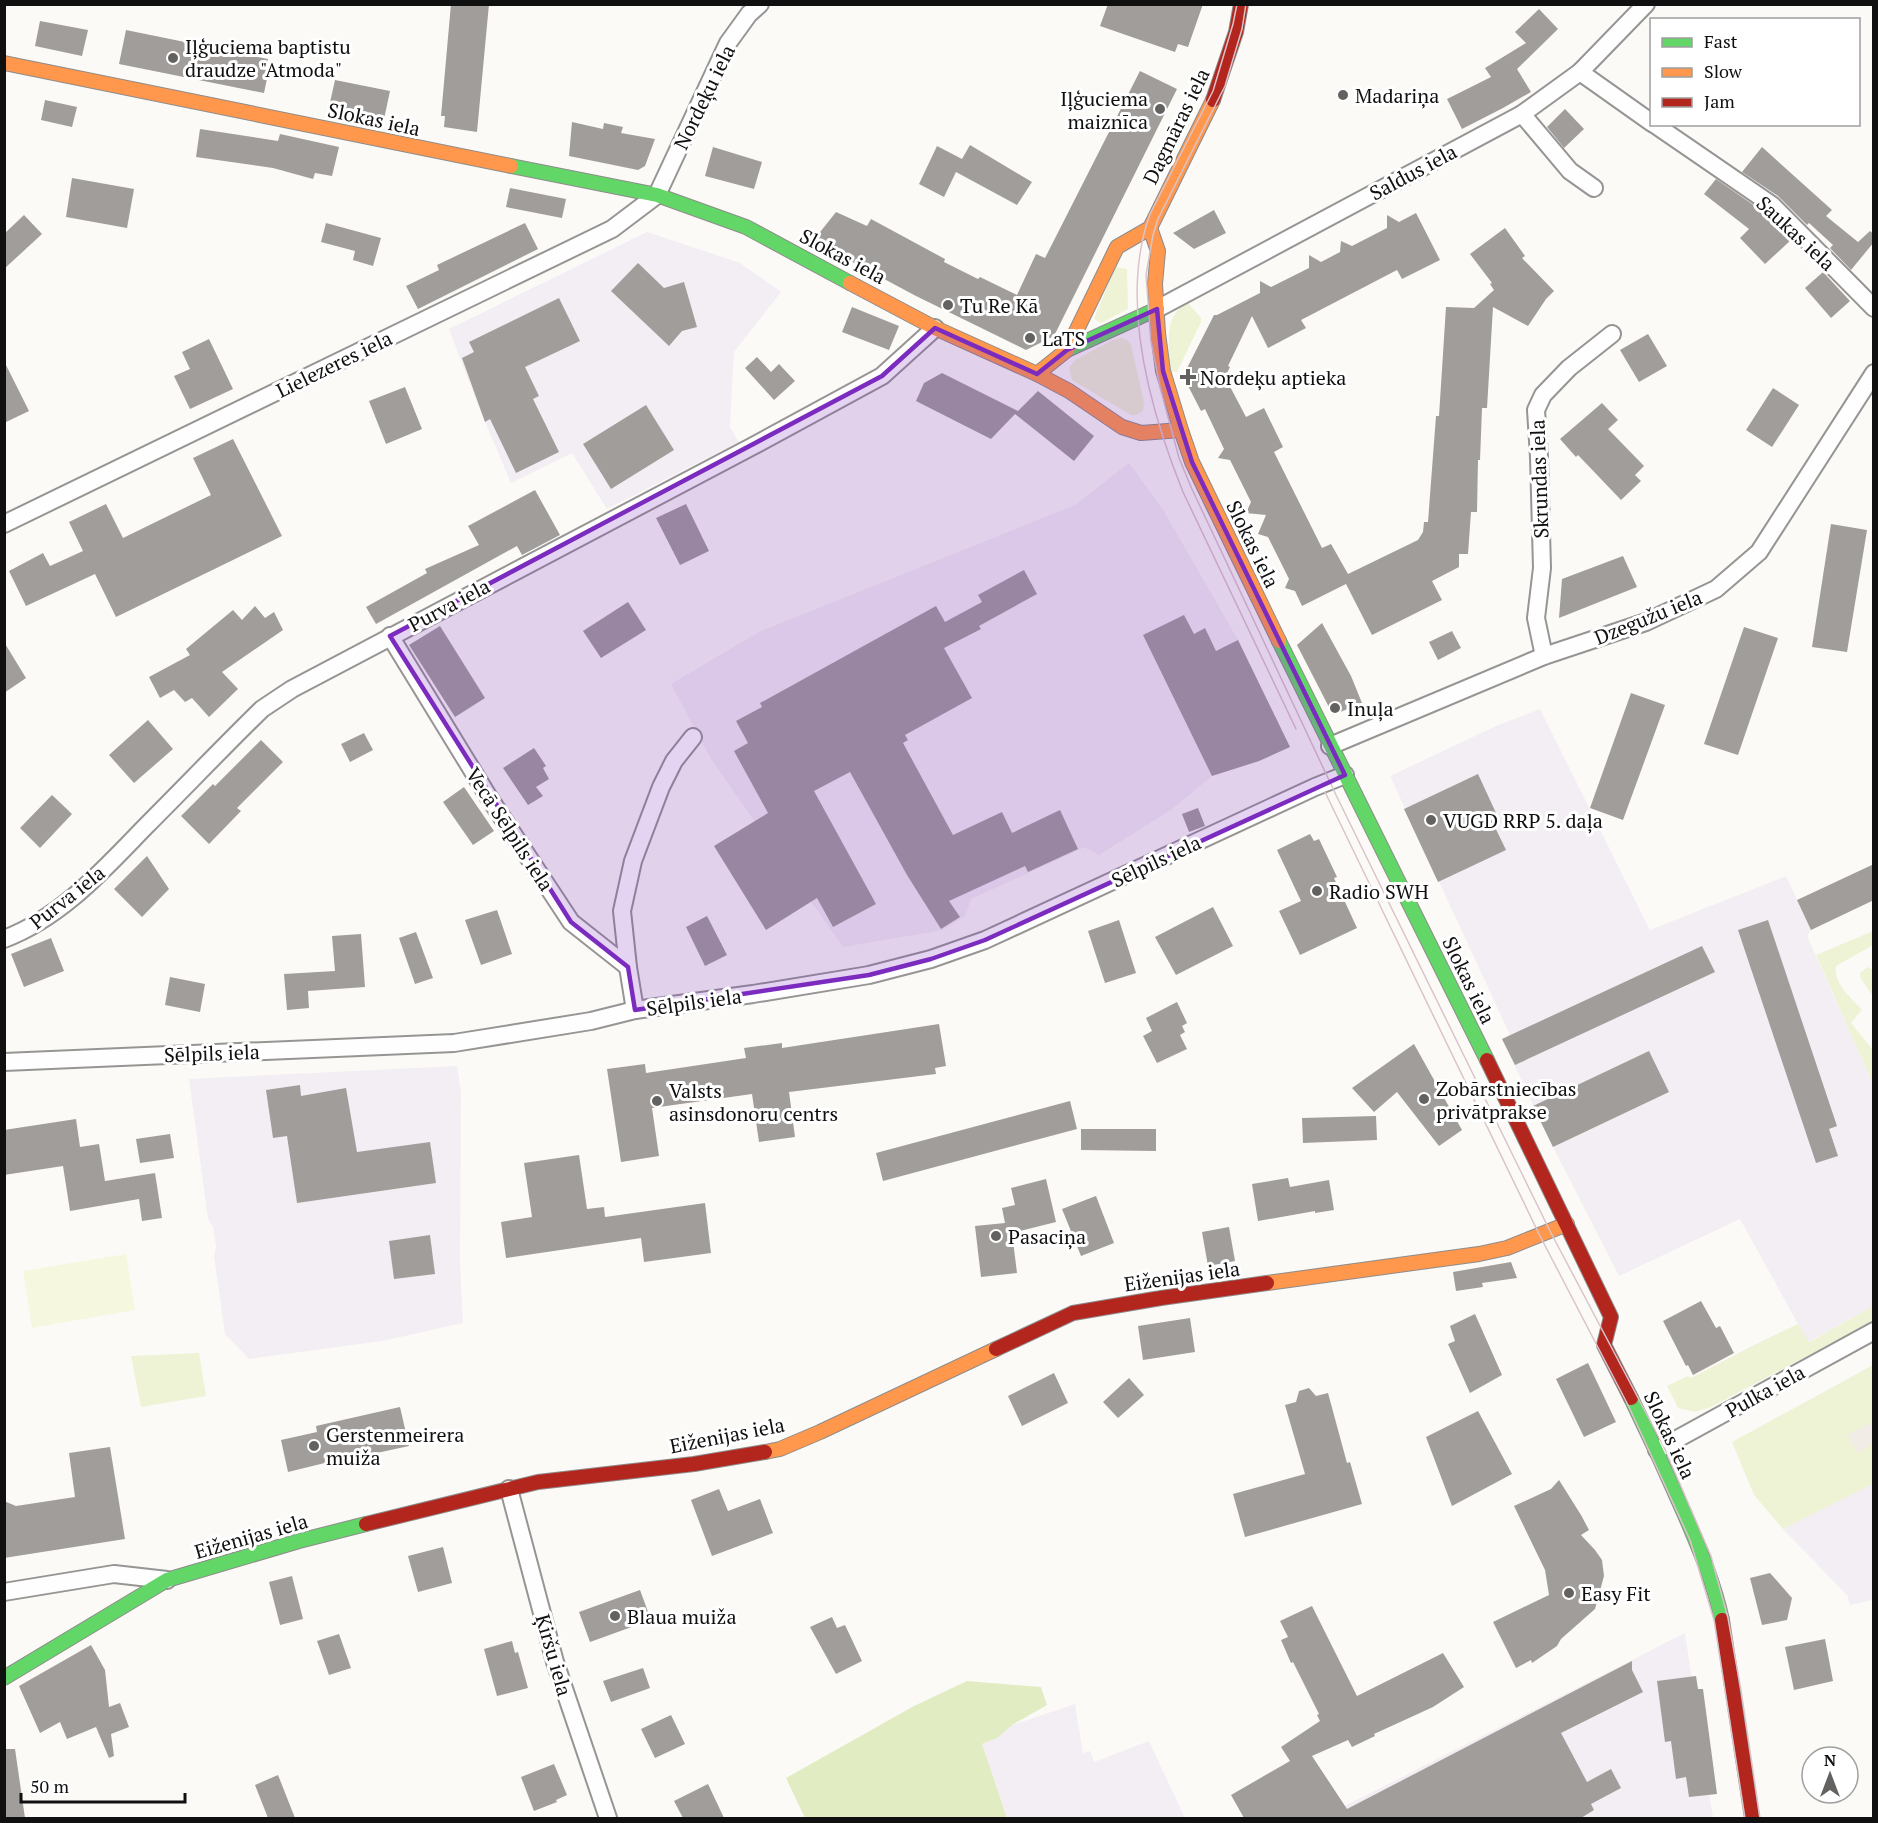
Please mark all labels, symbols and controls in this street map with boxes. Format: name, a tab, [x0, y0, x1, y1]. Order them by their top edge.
legend	[1650, 18, 1860, 126]
text: Fast	[1704, 29, 1738, 53]
place label: Iļģuciema baptistu draudze "Atmoda"	[185, 33, 351, 83]
street label: Nordeķu iela	[667, 40, 741, 154]
marker: Iļģuciema baptistu draudze "Atmoda"	[166, 51, 180, 65]
text: Slow	[1704, 59, 1743, 83]
street label: Dagmāras iela	[1136, 64, 1216, 188]
place label: Madariņa	[1355, 82, 1439, 109]
place label: Iļģuciema maiznīca	[1060, 85, 1148, 135]
marker: Madariņa	[1336, 88, 1350, 102]
text: Jam	[1704, 89, 1735, 113]
street label: Slokas iela	[325, 96, 423, 142]
marker: Iļģuciema maiznīca	[1153, 102, 1167, 116]
street label: Saldus iela	[1365, 138, 1461, 206]
street label: Saukas iela	[1751, 190, 1841, 276]
street label: Slokas iela	[795, 222, 891, 290]
place label: Tu Re Kā	[960, 292, 1038, 319]
marker: Tu Re Kā	[941, 298, 955, 312]
street label: Lielezeres iela	[271, 324, 397, 404]
place label: LaTS	[1042, 325, 1085, 352]
marker: LaTS	[1023, 331, 1037, 345]
place label: Nordeķu aptieka	[1200, 364, 1346, 391]
marker: Nordeķu aptieka	[1181, 370, 1195, 384]
street label: Skrundas iela	[1523, 419, 1555, 539]
street label: Slokas iela	[1220, 496, 1286, 592]
street label: Purva iela	[404, 572, 494, 638]
street label: Dzegužu iela	[1590, 583, 1706, 651]
place label: Inuļa	[1347, 695, 1394, 722]
marker: Inuļa	[1328, 701, 1342, 715]
street label: Vecā Sēlpils iela	[460, 762, 560, 896]
place label: VUGD RRP 5. daļa	[1443, 807, 1603, 834]
marker: VUGD RRP 5. daļa	[1424, 813, 1438, 827]
street label: Sēlpils iela	[1107, 829, 1205, 893]
street label: Purva iela	[24, 859, 110, 935]
place label: Radio SWH	[1329, 878, 1429, 905]
marker: Radio SWH	[1310, 884, 1324, 898]
street label: Slokas iela	[1436, 932, 1502, 1028]
street label: Sēlpils iela	[645, 982, 743, 1022]
street label: Sēlpils iela	[164, 1038, 260, 1068]
place label: Zobārstniecības privātprakse	[1436, 1075, 1577, 1125]
place label: Valsts asinsdonoru centrs	[669, 1077, 838, 1127]
marker: Zobārstniecības privātprakse	[1417, 1092, 1431, 1106]
marker: Valsts asinsdonoru centrs	[650, 1094, 664, 1108]
place label: Pasaciņa	[1008, 1223, 1086, 1250]
marker: Pasaciņa	[989, 1229, 1003, 1243]
street label: Eiženijas iela	[1122, 1255, 1242, 1297]
street label: Pulka iela	[1720, 1358, 1810, 1424]
street label: Slokas iela	[1638, 1387, 1702, 1483]
street label: Eiženijas iela	[667, 1411, 787, 1459]
place label: Gerstenmeirera muiža	[326, 1421, 464, 1471]
marker: Gerstenmeirera muiža	[307, 1439, 321, 1453]
street label: Eiženijas iela	[191, 1507, 311, 1565]
place label: Easy Fit	[1581, 1580, 1651, 1607]
marker: Easy Fit	[1562, 1586, 1576, 1600]
place label: Blaua muiža	[627, 1603, 736, 1630]
marker: Blaua muiža	[608, 1609, 622, 1623]
street label: Ķiršu iela	[529, 1611, 579, 1699]
north arrow	[1800, 1745, 1860, 1805]
text: N	[1824, 1749, 1836, 1771]
scale bar	[21, 1766, 184, 1804]
text: 50 m	[30, 1774, 70, 1798]

